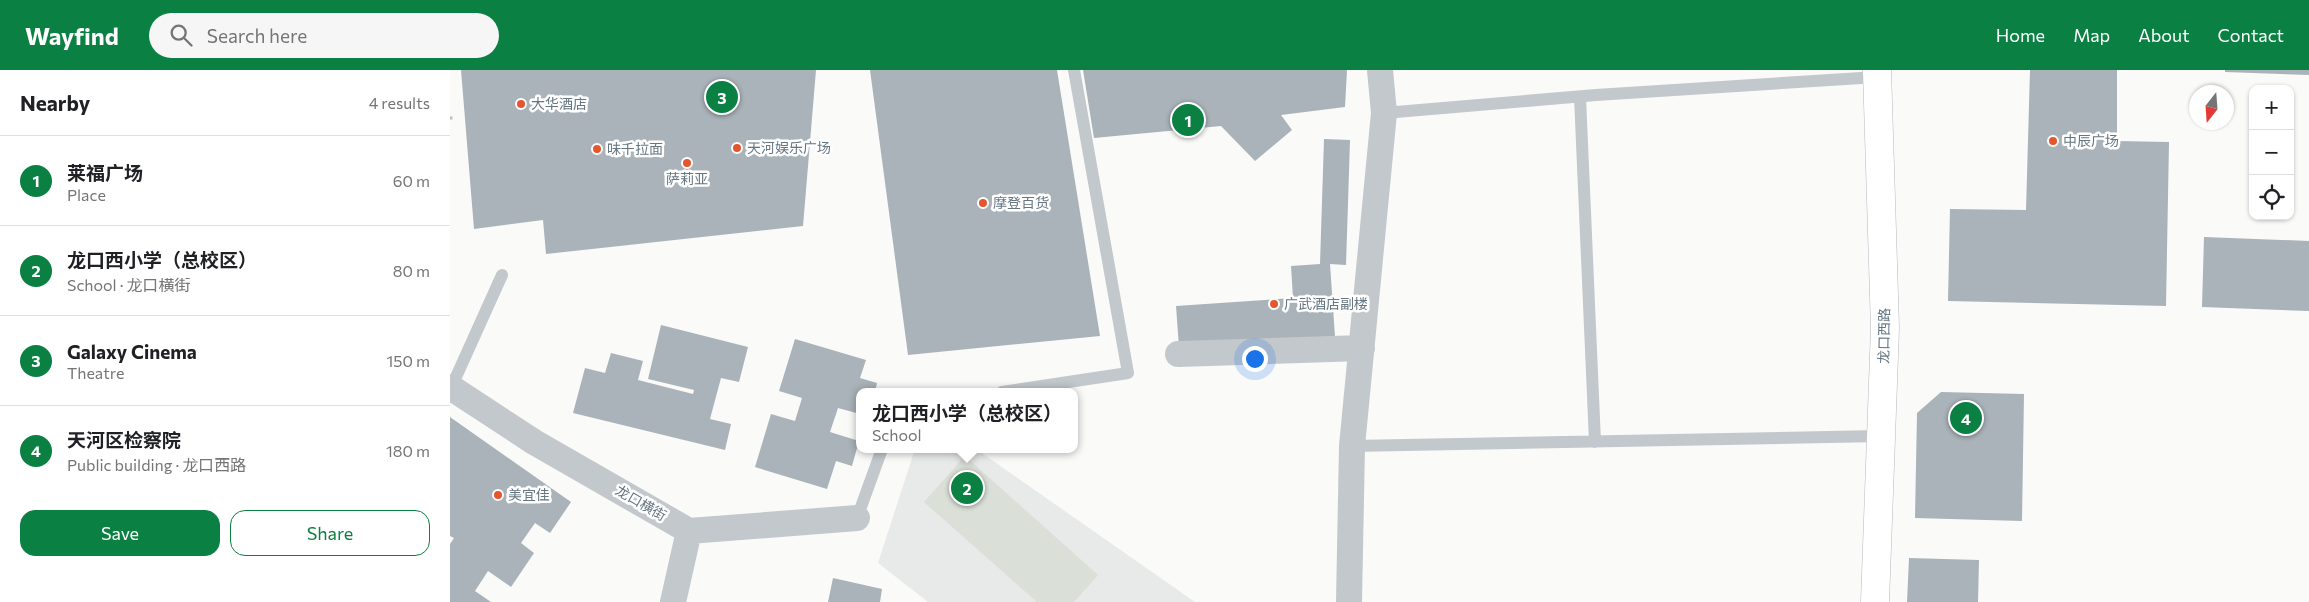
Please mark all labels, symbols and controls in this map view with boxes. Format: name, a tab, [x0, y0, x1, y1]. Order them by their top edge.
search box	[149, 13, 499, 58]
text: Wayfind	[25, 21, 119, 50]
icon: search	[167, 21, 195, 49]
text: Search here	[207, 24, 307, 47]
text: Home	[1996, 24, 2045, 46]
text: Map	[2073, 24, 2110, 46]
text: About	[2138, 24, 2190, 46]
text: Contact	[2218, 24, 2284, 46]
pin: 3	[706, 78, 738, 116]
north arrow	[2189, 85, 2234, 130]
map controls	[2249, 85, 2294, 220]
button: +	[2249, 85, 2294, 130]
text: Nearby	[20, 90, 90, 115]
text: 4 results	[369, 93, 430, 112]
place label: 大华酒店	[531, 95, 587, 112]
marker: 大华酒店	[515, 98, 527, 110]
pin: 1	[1172, 101, 1204, 139]
button: −	[2249, 130, 2294, 175]
place label: 中辰广场	[2063, 132, 2119, 149]
marker: 中辰广场	[2047, 135, 2059, 147]
place label: 天河娱乐广场	[747, 139, 831, 156]
place label: 味千拉面	[607, 140, 663, 157]
marker: 天河娱乐广场	[731, 142, 743, 154]
marker: 味千拉面	[591, 143, 603, 155]
marker: 萨莉亚	[681, 157, 693, 169]
text: 莱福广场	[67, 161, 143, 184]
place label: 萨莉亚	[666, 170, 708, 187]
text: 1	[32, 171, 40, 190]
text: 60 m	[393, 171, 430, 190]
button: locate	[2249, 175, 2294, 220]
text: Place	[67, 185, 106, 204]
place label: 摩登百货	[993, 194, 1049, 211]
marker: 摩登百货	[977, 197, 989, 209]
text: 龙口西小学（总校区）	[67, 248, 257, 271]
text: 2	[31, 261, 41, 280]
text: 80 m	[393, 261, 430, 280]
text: School · 龙口横街	[67, 275, 191, 294]
place label: 广武酒店副楼	[1284, 295, 1368, 312]
marker: 广武酒店副楼	[1268, 298, 1280, 310]
street label: 龙口西路	[1875, 308, 1892, 364]
text: Galaxy Cinema	[67, 340, 197, 363]
your location	[1242, 346, 1268, 372]
text: 3	[31, 351, 41, 370]
text: 150 m	[387, 351, 430, 370]
text: Theatre	[67, 363, 124, 382]
popup	[856, 388, 1078, 453]
pin: 4	[1950, 399, 1982, 437]
text: 龙口西小学（总校区）	[872, 401, 1062, 424]
text: School	[872, 425, 922, 444]
text: 天河区检察院	[67, 428, 181, 451]
text: 4	[31, 441, 41, 460]
text: 180 m	[386, 441, 430, 460]
text: Public building · 龙口西路	[67, 455, 246, 474]
pin: 2	[951, 469, 983, 507]
street label: 龙口横街	[613, 481, 670, 524]
place label: 美宜佳	[508, 486, 550, 503]
marker: 美宜佳	[492, 489, 504, 501]
button: Save	[20, 510, 220, 556]
button: Share	[230, 510, 430, 556]

